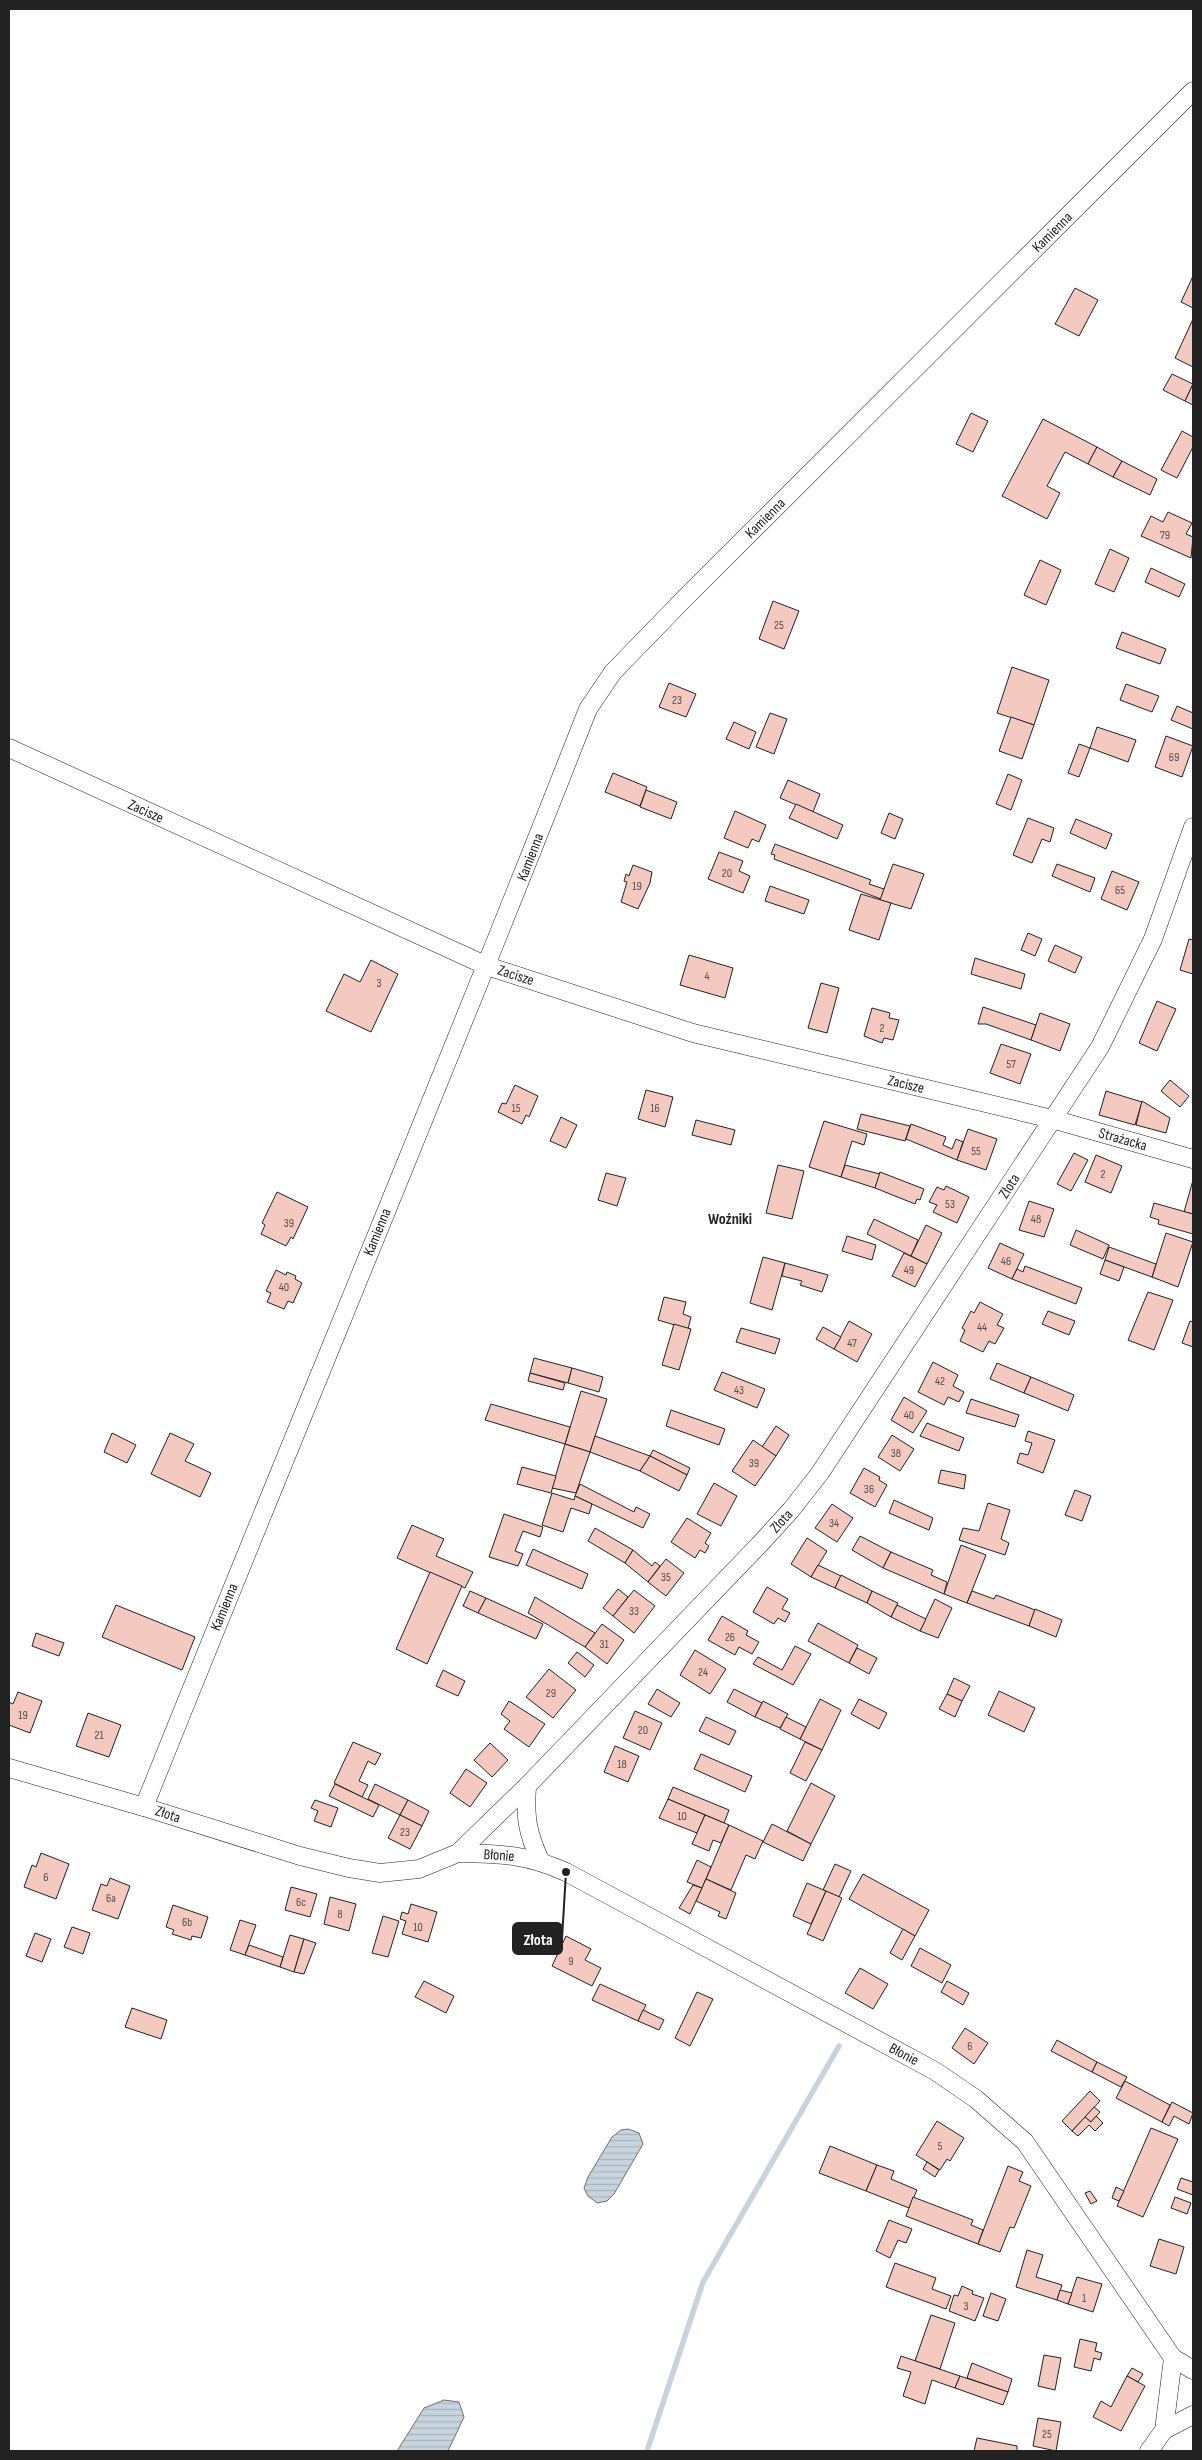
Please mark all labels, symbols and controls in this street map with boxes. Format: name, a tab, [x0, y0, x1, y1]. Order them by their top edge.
street label: Kamienna	[1028, 208, 1077, 257]
street label: Kamienna	[741, 494, 790, 543]
house number: 79	[1160, 528, 1170, 543]
house number: 25	[774, 618, 784, 633]
house number: 23	[672, 693, 682, 708]
house number: 69	[1169, 750, 1179, 765]
street label: Zacisze	[125, 795, 167, 828]
street label: Kamienna	[513, 830, 548, 884]
house number: 20	[722, 866, 732, 881]
house number: 19	[632, 879, 642, 894]
house number: 65	[1115, 883, 1125, 898]
street label: Zacisze	[495, 961, 536, 990]
house number: 4	[704, 969, 710, 984]
house number: 3	[376, 976, 382, 991]
house number: 2	[880, 1021, 885, 1036]
house number: 57	[1006, 1057, 1016, 1072]
street label: Zacisze	[886, 1071, 926, 1098]
house number: 15	[511, 1101, 521, 1116]
house number: 16	[650, 1101, 660, 1116]
street label: Strażacka	[1096, 1124, 1149, 1155]
house number: 55	[971, 1144, 981, 1159]
house number: 2	[1101, 1167, 1106, 1182]
street label: Złota	[994, 1170, 1024, 1202]
house number: 53	[945, 1197, 955, 1212]
street label: Kamienna	[359, 1205, 396, 1259]
district label: Woźniki	[708, 1210, 752, 1229]
house number: 48	[1031, 1212, 1041, 1227]
house number: 39	[284, 1216, 294, 1231]
house number: 46	[1001, 1254, 1011, 1269]
house number: 49	[904, 1263, 914, 1278]
house number: 40	[279, 1280, 289, 1295]
house number: 44	[977, 1320, 987, 1335]
house number: 47	[847, 1336, 857, 1351]
house number: 42	[935, 1374, 945, 1389]
house number: 43	[734, 1383, 744, 1398]
house number: 40	[904, 1408, 914, 1423]
house number: 38	[891, 1446, 901, 1461]
house number: 39	[749, 1456, 759, 1471]
house number: 36	[864, 1482, 874, 1497]
street label: Złota	[766, 1505, 797, 1537]
house number: 34	[829, 1516, 839, 1531]
house number: 35	[661, 1570, 671, 1585]
street label: Kamienna	[206, 1580, 243, 1634]
house number: 33	[629, 1604, 639, 1619]
house number: 26	[725, 1630, 735, 1645]
house number: 31	[599, 1637, 609, 1652]
house number: 24	[698, 1665, 708, 1680]
house number: 29	[546, 1686, 556, 1701]
house number: 19	[18, 1708, 28, 1723]
house number: 20	[638, 1723, 648, 1738]
house number: 21	[94, 1728, 104, 1743]
house number: 18	[617, 1757, 627, 1772]
street label: Złota	[153, 1801, 183, 1828]
house number: 10	[677, 1809, 687, 1824]
house number: 23	[400, 1825, 410, 1840]
street label: Błonie	[483, 1845, 515, 1866]
house number: 6	[43, 1870, 49, 1885]
house number: 6a	[106, 1891, 116, 1906]
house number: 6c	[296, 1895, 306, 1910]
house number: 8	[337, 1907, 343, 1922]
house number: 6b	[182, 1915, 192, 1930]
house number: 10	[413, 1920, 423, 1935]
callout: Złota	[513, 1923, 562, 1954]
text: Złota	[523, 1931, 553, 1950]
house number: 9	[568, 1954, 574, 1969]
street label: Błonie	[886, 2039, 922, 2070]
house number: 6	[967, 2039, 973, 2054]
house number: 5	[938, 2139, 943, 2154]
house number: 1	[1082, 2291, 1087, 2306]
house number: 3	[963, 2299, 969, 2314]
house number: 25	[1042, 2427, 1052, 2442]

